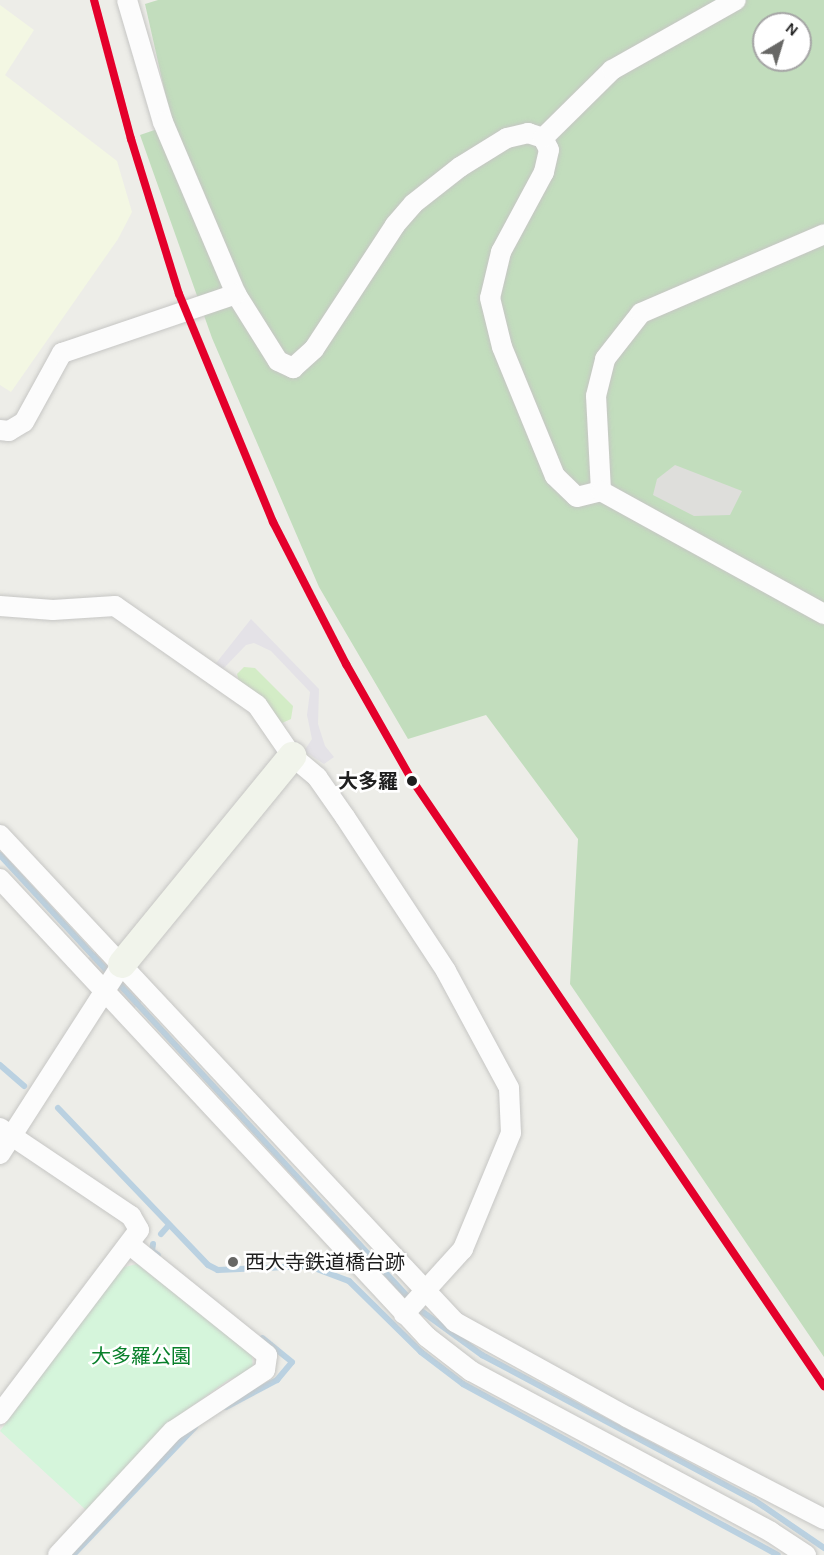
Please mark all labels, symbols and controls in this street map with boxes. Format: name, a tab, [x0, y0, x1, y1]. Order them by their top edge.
north arrow	[752, 12, 812, 72]
text: N	[782, 18, 803, 40]
place label: 大多羅	[338, 769, 398, 793]
marker: 大多羅	[403, 772, 421, 790]
place label: 西大寺鉄道橋台跡	[245, 1250, 405, 1274]
marker: 西大寺鉄道橋台跡	[226, 1255, 240, 1269]
park label: 大多羅公園	[91, 1344, 191, 1368]

